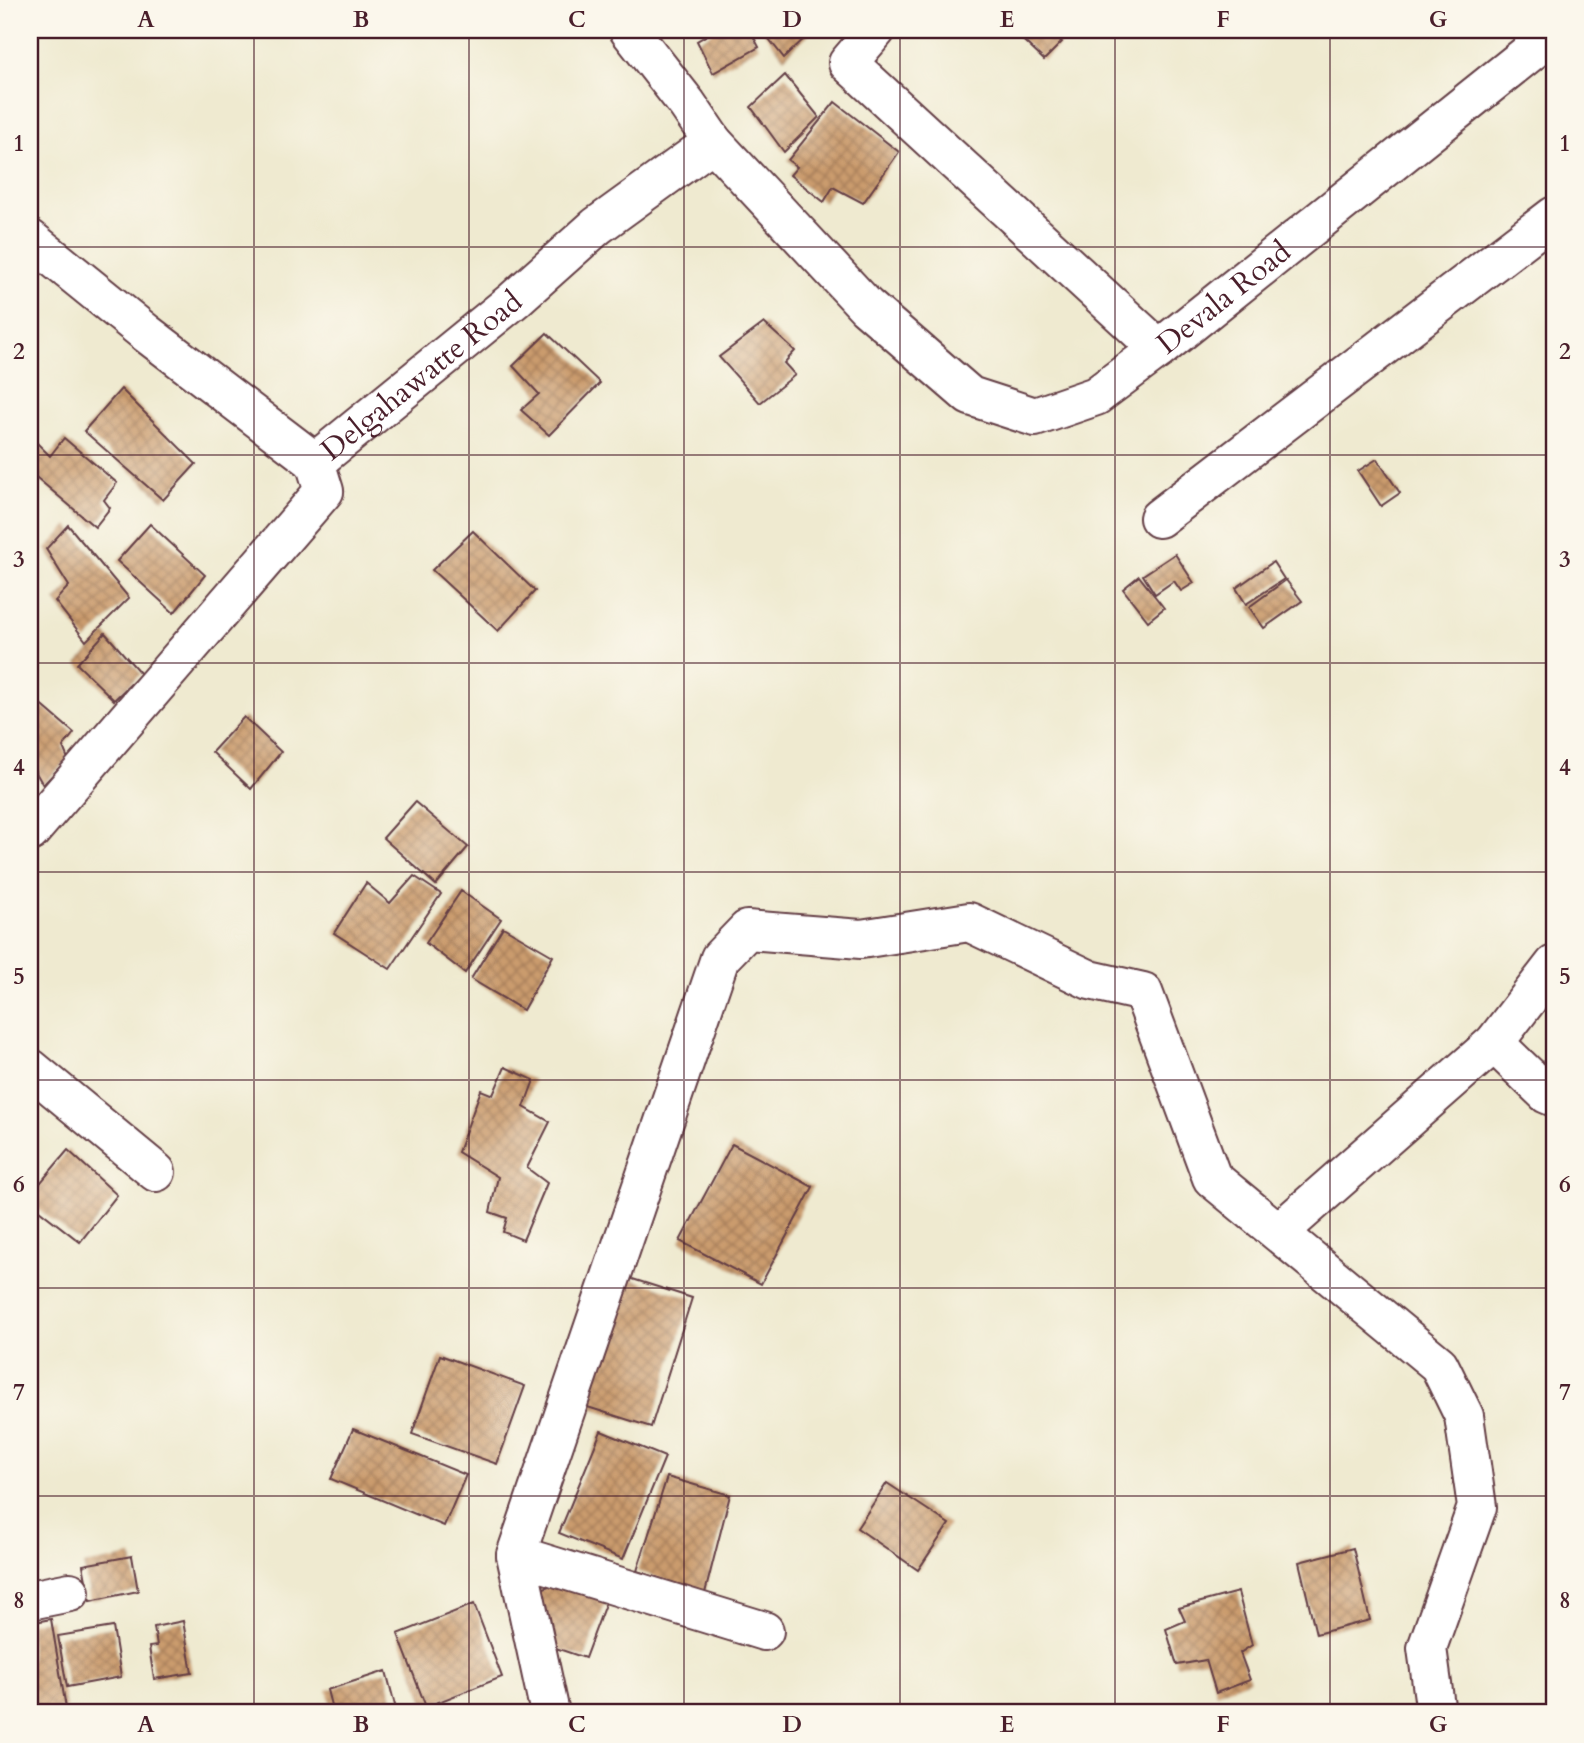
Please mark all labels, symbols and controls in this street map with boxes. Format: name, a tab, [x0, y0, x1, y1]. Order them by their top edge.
text: A	[137, 4, 155, 35]
text: B	[353, 4, 369, 35]
text: C	[568, 4, 586, 35]
text: D	[782, 4, 802, 35]
text: E	[1000, 4, 1014, 35]
text: F	[1216, 4, 1230, 35]
text: G	[1429, 4, 1448, 35]
text: 1	[13, 128, 25, 159]
text: 1	[1559, 128, 1571, 159]
street label: Devala Road	[1148, 231, 1299, 364]
street label: Delgahawatte Road	[312, 281, 531, 470]
text: 2	[13, 336, 25, 367]
text: 2	[1559, 336, 1571, 367]
text: 3	[13, 544, 25, 575]
text: 3	[1559, 544, 1571, 575]
text: 4	[13, 752, 25, 783]
text: 4	[1559, 752, 1571, 783]
text: 5	[13, 961, 25, 992]
text: 5	[1559, 961, 1571, 992]
text: 6	[13, 1169, 25, 1200]
text: 6	[1559, 1169, 1571, 1200]
text: 7	[13, 1377, 25, 1408]
text: 7	[1559, 1377, 1571, 1408]
text: 8	[13, 1585, 25, 1616]
text: 8	[1559, 1585, 1571, 1616]
text: A	[137, 1709, 155, 1740]
text: B	[353, 1709, 369, 1740]
text: C	[568, 1709, 586, 1740]
text: D	[782, 1709, 802, 1740]
text: E	[1000, 1709, 1014, 1740]
text: F	[1216, 1709, 1230, 1740]
text: G	[1429, 1709, 1448, 1740]

